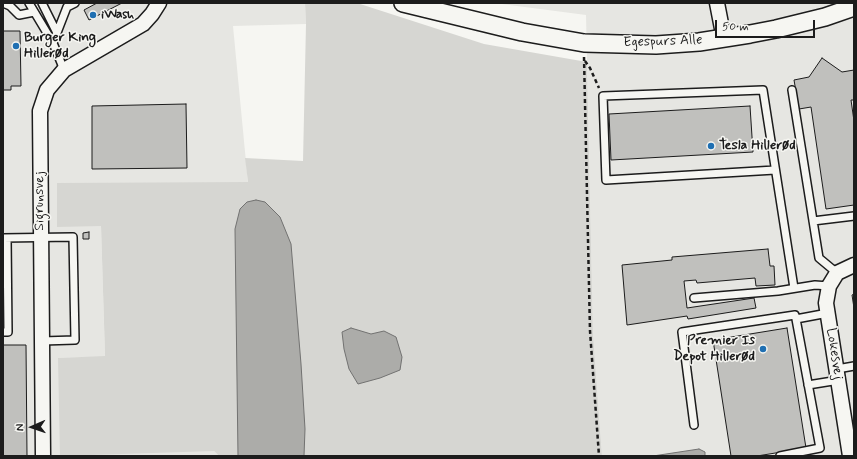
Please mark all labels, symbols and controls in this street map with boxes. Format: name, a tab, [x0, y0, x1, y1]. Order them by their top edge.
place label: iWash	[101, 7, 134, 23]
marker: iWash	[88, 10, 98, 20]
scale bar	[717, 12, 817, 38]
text: 50 m	[722, 19, 749, 35]
place label: Burger King Hillerød	[24, 30, 96, 62]
street label: Egespurs Alle	[623, 32, 703, 52]
marker: Burger King Hillerød	[11, 41, 21, 51]
place label: Tesla Hillerød	[719, 138, 796, 154]
marker: Tesla Hillerød	[706, 141, 716, 151]
street label: Sigrunsvej	[32, 171, 48, 231]
street label: Lokesvej	[822, 327, 846, 381]
place label: Premier Is Depot Hillerød	[673, 333, 755, 366]
marker: Premier Is Depot Hillerød	[758, 344, 768, 354]
north arrow	[12, 407, 52, 447]
text: N	[13, 424, 27, 431]

